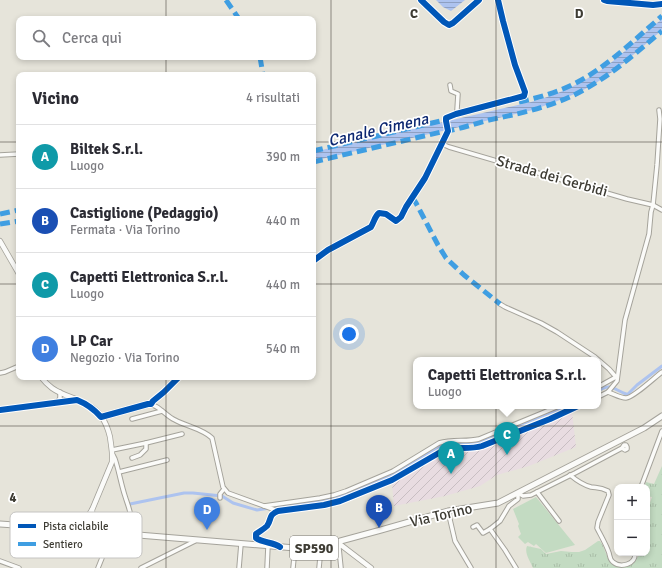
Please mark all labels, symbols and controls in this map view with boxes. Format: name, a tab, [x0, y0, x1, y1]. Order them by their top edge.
text: C	[410, 6, 418, 22]
text: D	[575, 6, 584, 22]
search box	[16, 16, 316, 60]
icon: search	[30, 27, 52, 49]
text: Cerca qui	[62, 29, 122, 47]
text: Vicino	[32, 88, 79, 109]
text: 4 risultati	[246, 90, 300, 106]
water label: Canale Cimena	[326, 109, 431, 151]
text: Biltek S.r.l.	[70, 140, 143, 158]
text: A	[41, 149, 49, 165]
text: 390 m	[266, 149, 300, 165]
street label: Strada dei Gerbidi	[494, 152, 610, 200]
text: Luogo	[70, 158, 104, 174]
text: Castiglione (Pedaggio)	[70, 204, 219, 222]
text: B	[41, 213, 49, 229]
text: 440 m	[266, 213, 300, 229]
text: Fermata · Via Torino	[70, 222, 180, 238]
text: Capetti Elettronica S.r.l.	[70, 268, 228, 286]
text: C	[41, 277, 49, 293]
text: 440 m	[266, 277, 300, 293]
text: Luogo	[70, 286, 104, 302]
your location	[339, 324, 359, 344]
text: LP Car	[70, 332, 113, 350]
text: D	[41, 341, 49, 357]
text: 540 m	[266, 341, 300, 357]
text: Negozio · Via Torino	[70, 350, 179, 366]
popup	[413, 357, 601, 409]
text: Capetti Elettronica S.r.l.	[428, 366, 586, 384]
text: Luogo	[428, 384, 462, 400]
pin: C	[494, 422, 520, 455]
pin: A	[438, 441, 464, 474]
map controls	[614, 484, 650, 556]
button: +	[614, 484, 650, 520]
text: 4	[9, 490, 17, 506]
pin: B	[366, 495, 392, 528]
pin: D	[194, 497, 220, 530]
street label: Via Torino	[408, 499, 474, 531]
legend	[10, 512, 142, 558]
text: Pista ciclabile	[43, 520, 109, 533]
button: −	[614, 520, 650, 556]
road number: SP590	[290, 536, 338, 560]
text: Sentiero	[43, 538, 83, 551]

